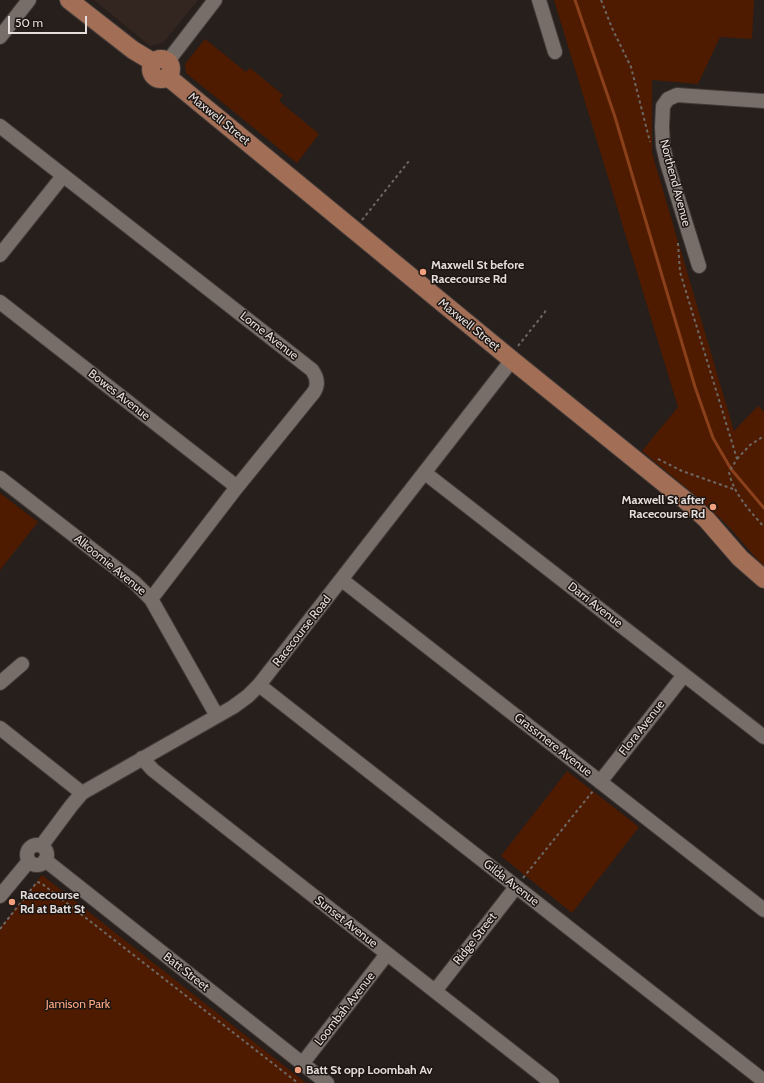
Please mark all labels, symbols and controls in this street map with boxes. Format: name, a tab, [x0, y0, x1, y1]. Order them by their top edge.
scale bar	[10, 8, 89, 34]
text: 50 m	[15, 15, 43, 30]
street label: Maxwell Street	[185, 90, 253, 148]
street label: Northend Avenue	[656, 138, 694, 228]
place label: Maxwell St before Racecourse Rd	[431, 258, 524, 286]
marker: Maxwell St before Racecourse Rd	[418, 267, 428, 277]
street label: Maxwell Street	[435, 296, 503, 354]
street label: Lorne Avenue	[237, 309, 301, 363]
street label: Bowes Avenue	[85, 366, 153, 424]
place label: Maxwell St after Racecourse Rd	[621, 493, 705, 521]
marker: Maxwell St after Racecourse Rd	[708, 502, 718, 512]
street label: Alkoomie Avenue	[71, 532, 149, 598]
street label: Darri Avenue	[565, 579, 625, 631]
street label: Racecourse Road	[270, 593, 334, 669]
street label: Flora Avenue	[616, 698, 668, 758]
street label: Grassmere Avenue	[511, 710, 595, 780]
street label: Gilda Avenue	[480, 857, 542, 909]
place label: Racecourse Rd at Batt St	[20, 888, 85, 916]
street label: Sunset Avenue	[312, 893, 380, 951]
marker: Racecourse Rd at Batt St	[7, 897, 17, 907]
street label: Ridge Street	[450, 910, 500, 968]
street label: Batt Street	[160, 950, 212, 994]
street label: Loombah Avenue	[312, 969, 378, 1049]
park label: Jamison Park	[46, 997, 110, 1011]
place label: Batt St opp Loombah Av	[306, 1063, 432, 1077]
marker: Batt St opp Loombah Av	[293, 1065, 303, 1075]

